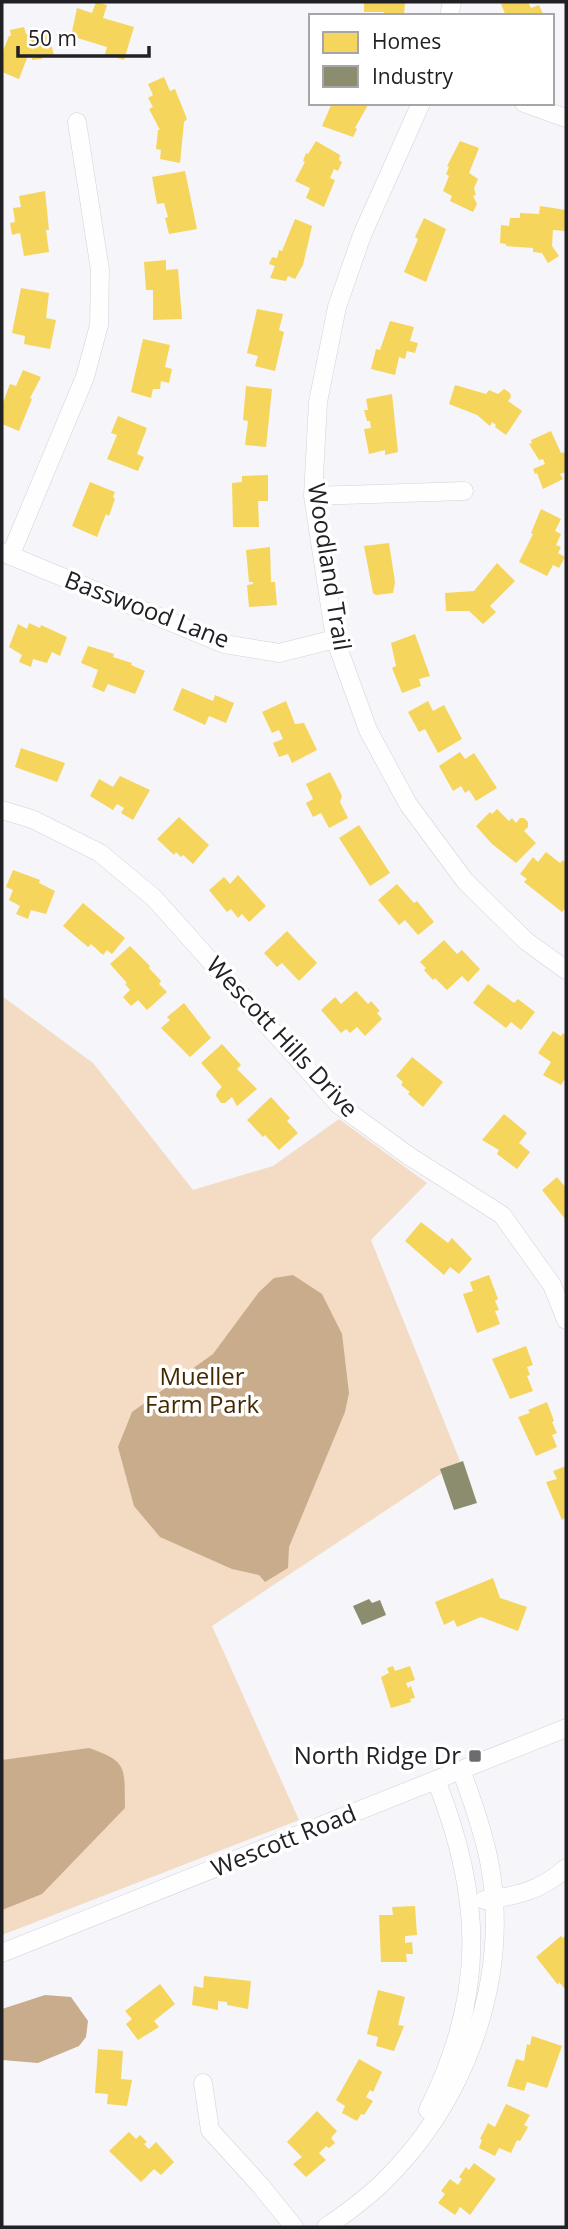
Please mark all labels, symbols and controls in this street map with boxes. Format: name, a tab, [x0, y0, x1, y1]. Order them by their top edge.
scale bar	[18, 14, 149, 58]
legend	[309, 14, 554, 105]
text: 50 m	[28, 24, 77, 52]
text: Homes	[372, 27, 441, 55]
text: Industry	[372, 62, 454, 90]
street label: Woodland Trail	[301, 481, 360, 653]
street label: Basswood Lane	[60, 562, 235, 655]
street label: Wescott Hills Drive	[200, 948, 366, 1124]
park label: Mueller Farm Park	[145, 1359, 259, 1420]
place label: North Ridge Dr	[294, 1738, 461, 1771]
marker: North Ridge Dr	[467, 1748, 483, 1764]
street label: Wescott Road	[206, 1796, 361, 1884]

